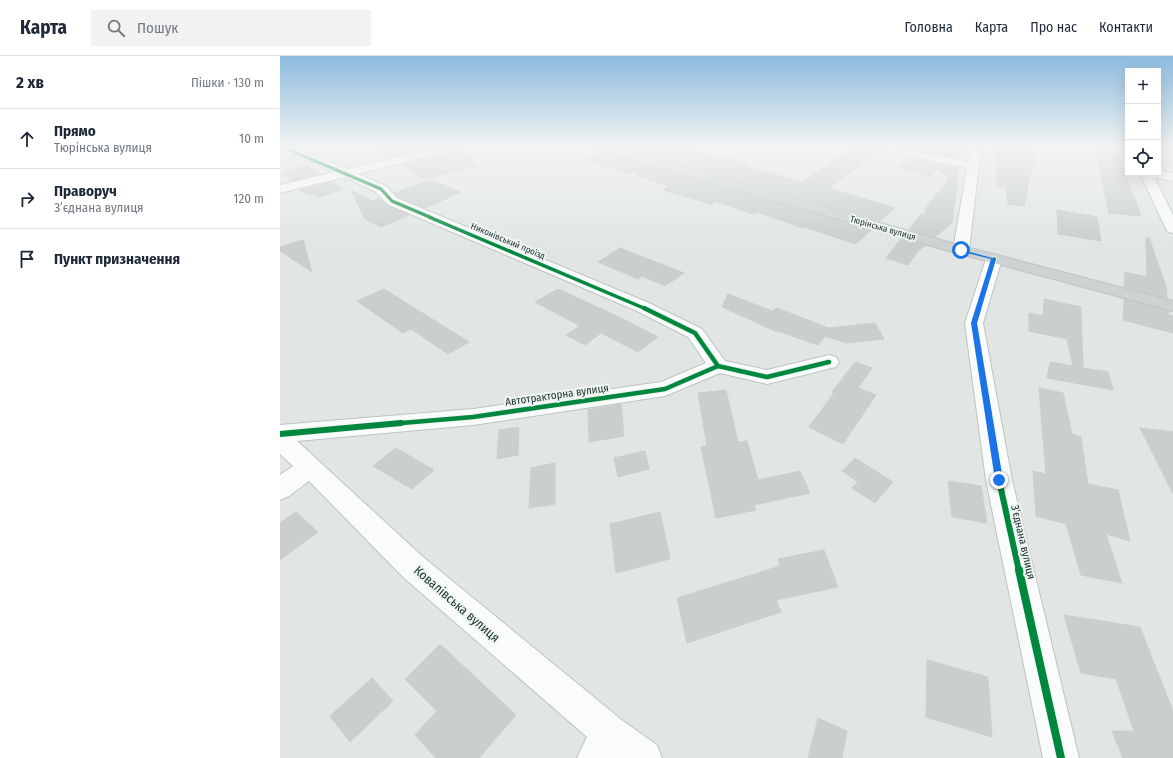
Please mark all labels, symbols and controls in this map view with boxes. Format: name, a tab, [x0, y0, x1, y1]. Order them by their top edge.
search box	[91, 10, 371, 46]
text: Карта	[20, 16, 67, 39]
icon: search	[105, 17, 127, 39]
text: Пошук	[137, 19, 178, 37]
text: Головна	[905, 19, 953, 36]
text: Карта	[975, 19, 1008, 36]
text: Про нас	[1030, 19, 1077, 36]
text: Контакти	[1099, 19, 1153, 36]
map controls	[1125, 68, 1161, 176]
button: +	[1125, 68, 1161, 104]
text: 2 хв	[16, 72, 44, 93]
text: Пішки · 130 m	[191, 75, 264, 90]
button: −	[1125, 104, 1161, 140]
text: Прямо	[54, 122, 96, 140]
icon: ahead	[16, 128, 38, 150]
text: 10 m	[239, 131, 264, 146]
text: Тюрінська вулиця	[54, 140, 152, 155]
button: locate	[1125, 140, 1161, 176]
text: Праворуч	[54, 182, 117, 200]
icon: right	[16, 188, 38, 210]
text: 120 m	[233, 191, 264, 206]
text: З’єднана вулиця	[54, 200, 144, 215]
street label: Тюрінська вулиця	[849, 214, 917, 242]
street label: Никонівський проїзд	[469, 221, 547, 261]
route start	[952, 241, 970, 259]
icon: arrive	[16, 248, 38, 270]
text: Пункт призначення	[54, 250, 180, 268]
street label: Автотракторна вулиця	[504, 381, 610, 409]
route end	[990, 471, 1008, 489]
street label: З’єднана вулиця	[1008, 504, 1038, 580]
street label: Ковалівська вулиця	[411, 563, 503, 645]

